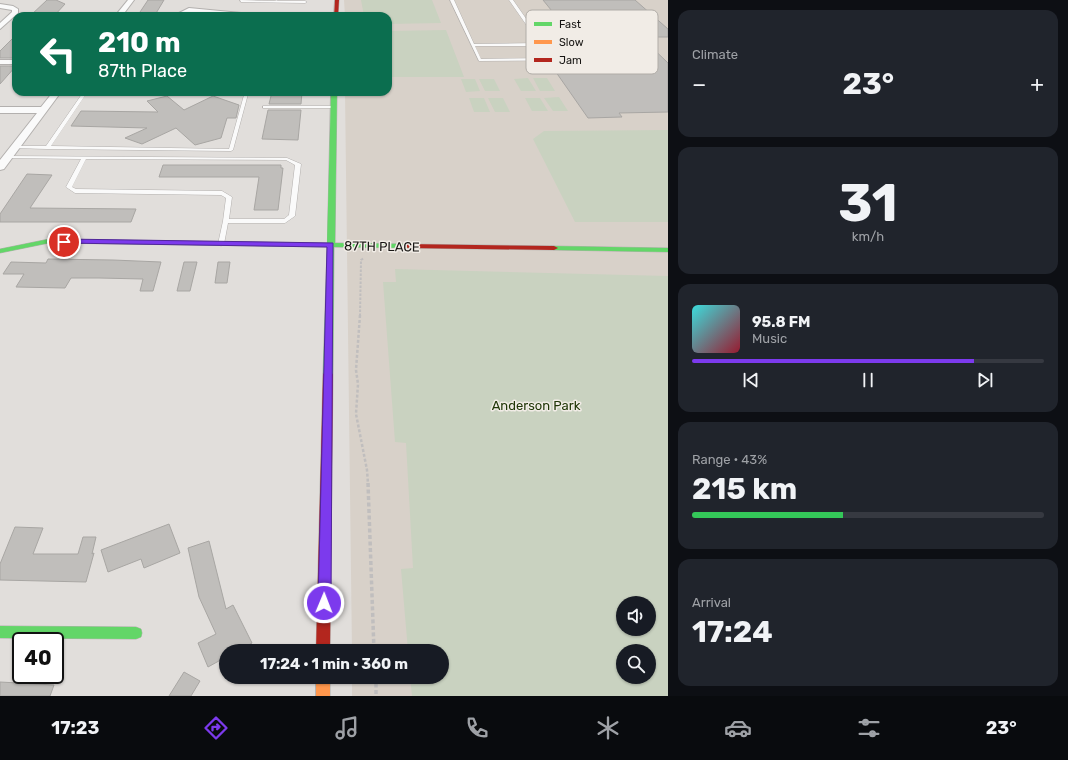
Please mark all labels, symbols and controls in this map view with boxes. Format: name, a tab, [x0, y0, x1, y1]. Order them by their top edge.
legend	[526, 10, 658, 74]
text: Fast	[559, 18, 582, 31]
text: 210 m	[98, 26, 181, 59]
icon: left	[32, 28, 84, 80]
text: Slow	[559, 36, 584, 49]
text: Climate	[692, 47, 738, 62]
text: Jam	[559, 54, 582, 67]
text: 87th Place	[98, 60, 187, 82]
text: 23°	[842, 66, 894, 102]
text: −	[692, 71, 706, 98]
text: +	[1030, 71, 1044, 98]
text: 31	[838, 172, 898, 234]
pin	[47, 225, 81, 259]
text: km/h	[852, 229, 884, 244]
icon: arrive	[53, 231, 75, 253]
street label: 87TH PLACE	[344, 238, 420, 255]
text: 95.8 FM	[752, 313, 810, 331]
text: Music	[752, 331, 787, 346]
icon: previous	[740, 369, 762, 391]
icon: pause	[857, 369, 879, 391]
icon: next	[974, 369, 996, 391]
park label: Anderson Park	[492, 398, 581, 413]
text: Range · 43%	[692, 452, 767, 467]
text: 215 km	[692, 471, 797, 507]
position arrow	[303, 582, 345, 624]
text: Arrival	[692, 595, 731, 610]
map controls	[616, 596, 656, 684]
button: sound	[616, 596, 656, 636]
text: 17:24	[692, 614, 773, 650]
speed limit sign: 40	[12, 632, 64, 684]
button: search	[616, 644, 656, 684]
text: 17:24 · 1 min · 360 m	[260, 655, 408, 673]
icon: directions	[202, 714, 230, 742]
icon: music	[333, 714, 361, 742]
icon: phone	[463, 714, 491, 742]
icon: climate	[594, 714, 622, 742]
icon: car	[724, 714, 752, 742]
icon: filters	[855, 714, 883, 742]
text: 17:23	[51, 717, 99, 739]
text: 23°	[986, 717, 1017, 739]

